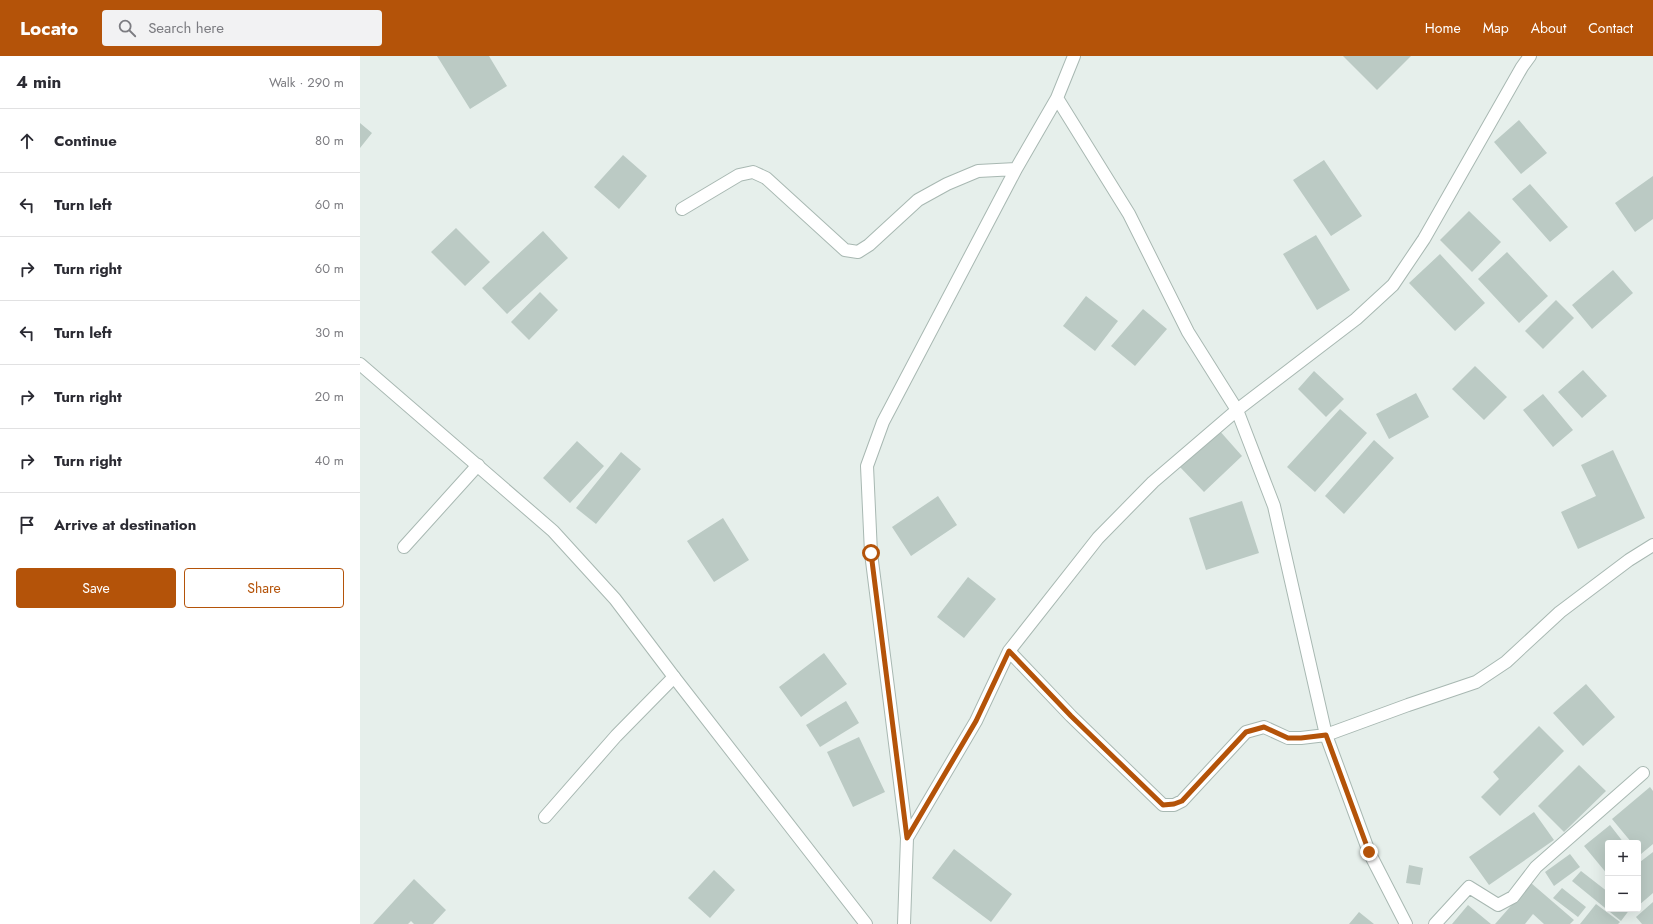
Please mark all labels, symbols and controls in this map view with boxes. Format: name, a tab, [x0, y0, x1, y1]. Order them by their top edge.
search box	[102, 10, 382, 46]
text: Locato	[20, 15, 78, 42]
icon: search	[116, 17, 138, 39]
text: Search here	[148, 17, 224, 39]
text: Home	[1425, 18, 1461, 38]
text: Map	[1483, 18, 1509, 38]
text: About	[1531, 18, 1566, 38]
text: Contact	[1588, 18, 1633, 38]
text: 4 min	[16, 70, 61, 94]
text: Walk · 290 m	[269, 73, 344, 92]
icon: ahead	[16, 130, 38, 152]
text: Continue	[54, 130, 117, 152]
text: 80 m	[315, 131, 344, 150]
icon: left	[16, 194, 38, 216]
text: Turn left	[54, 194, 112, 216]
text: 60 m	[315, 195, 344, 214]
icon: right	[16, 258, 38, 280]
text: Turn right	[54, 258, 122, 280]
text: 60 m	[315, 259, 344, 278]
icon: left	[16, 322, 38, 344]
text: Turn left	[54, 322, 112, 344]
text: 30 m	[315, 323, 344, 342]
icon: right	[16, 386, 38, 408]
text: Turn right	[54, 386, 122, 408]
text: 20 m	[315, 387, 344, 406]
icon: right	[16, 450, 38, 472]
text: Turn right	[54, 450, 122, 472]
text: 40 m	[315, 451, 344, 470]
icon: arrive	[16, 514, 38, 536]
text: Arrive at destination	[54, 514, 196, 536]
route start	[862, 544, 880, 562]
button: Save	[16, 568, 176, 608]
button: Share	[184, 568, 344, 608]
map controls	[1605, 840, 1641, 912]
button: +	[1605, 840, 1641, 876]
route end	[1360, 843, 1378, 861]
button: −	[1605, 876, 1641, 912]

